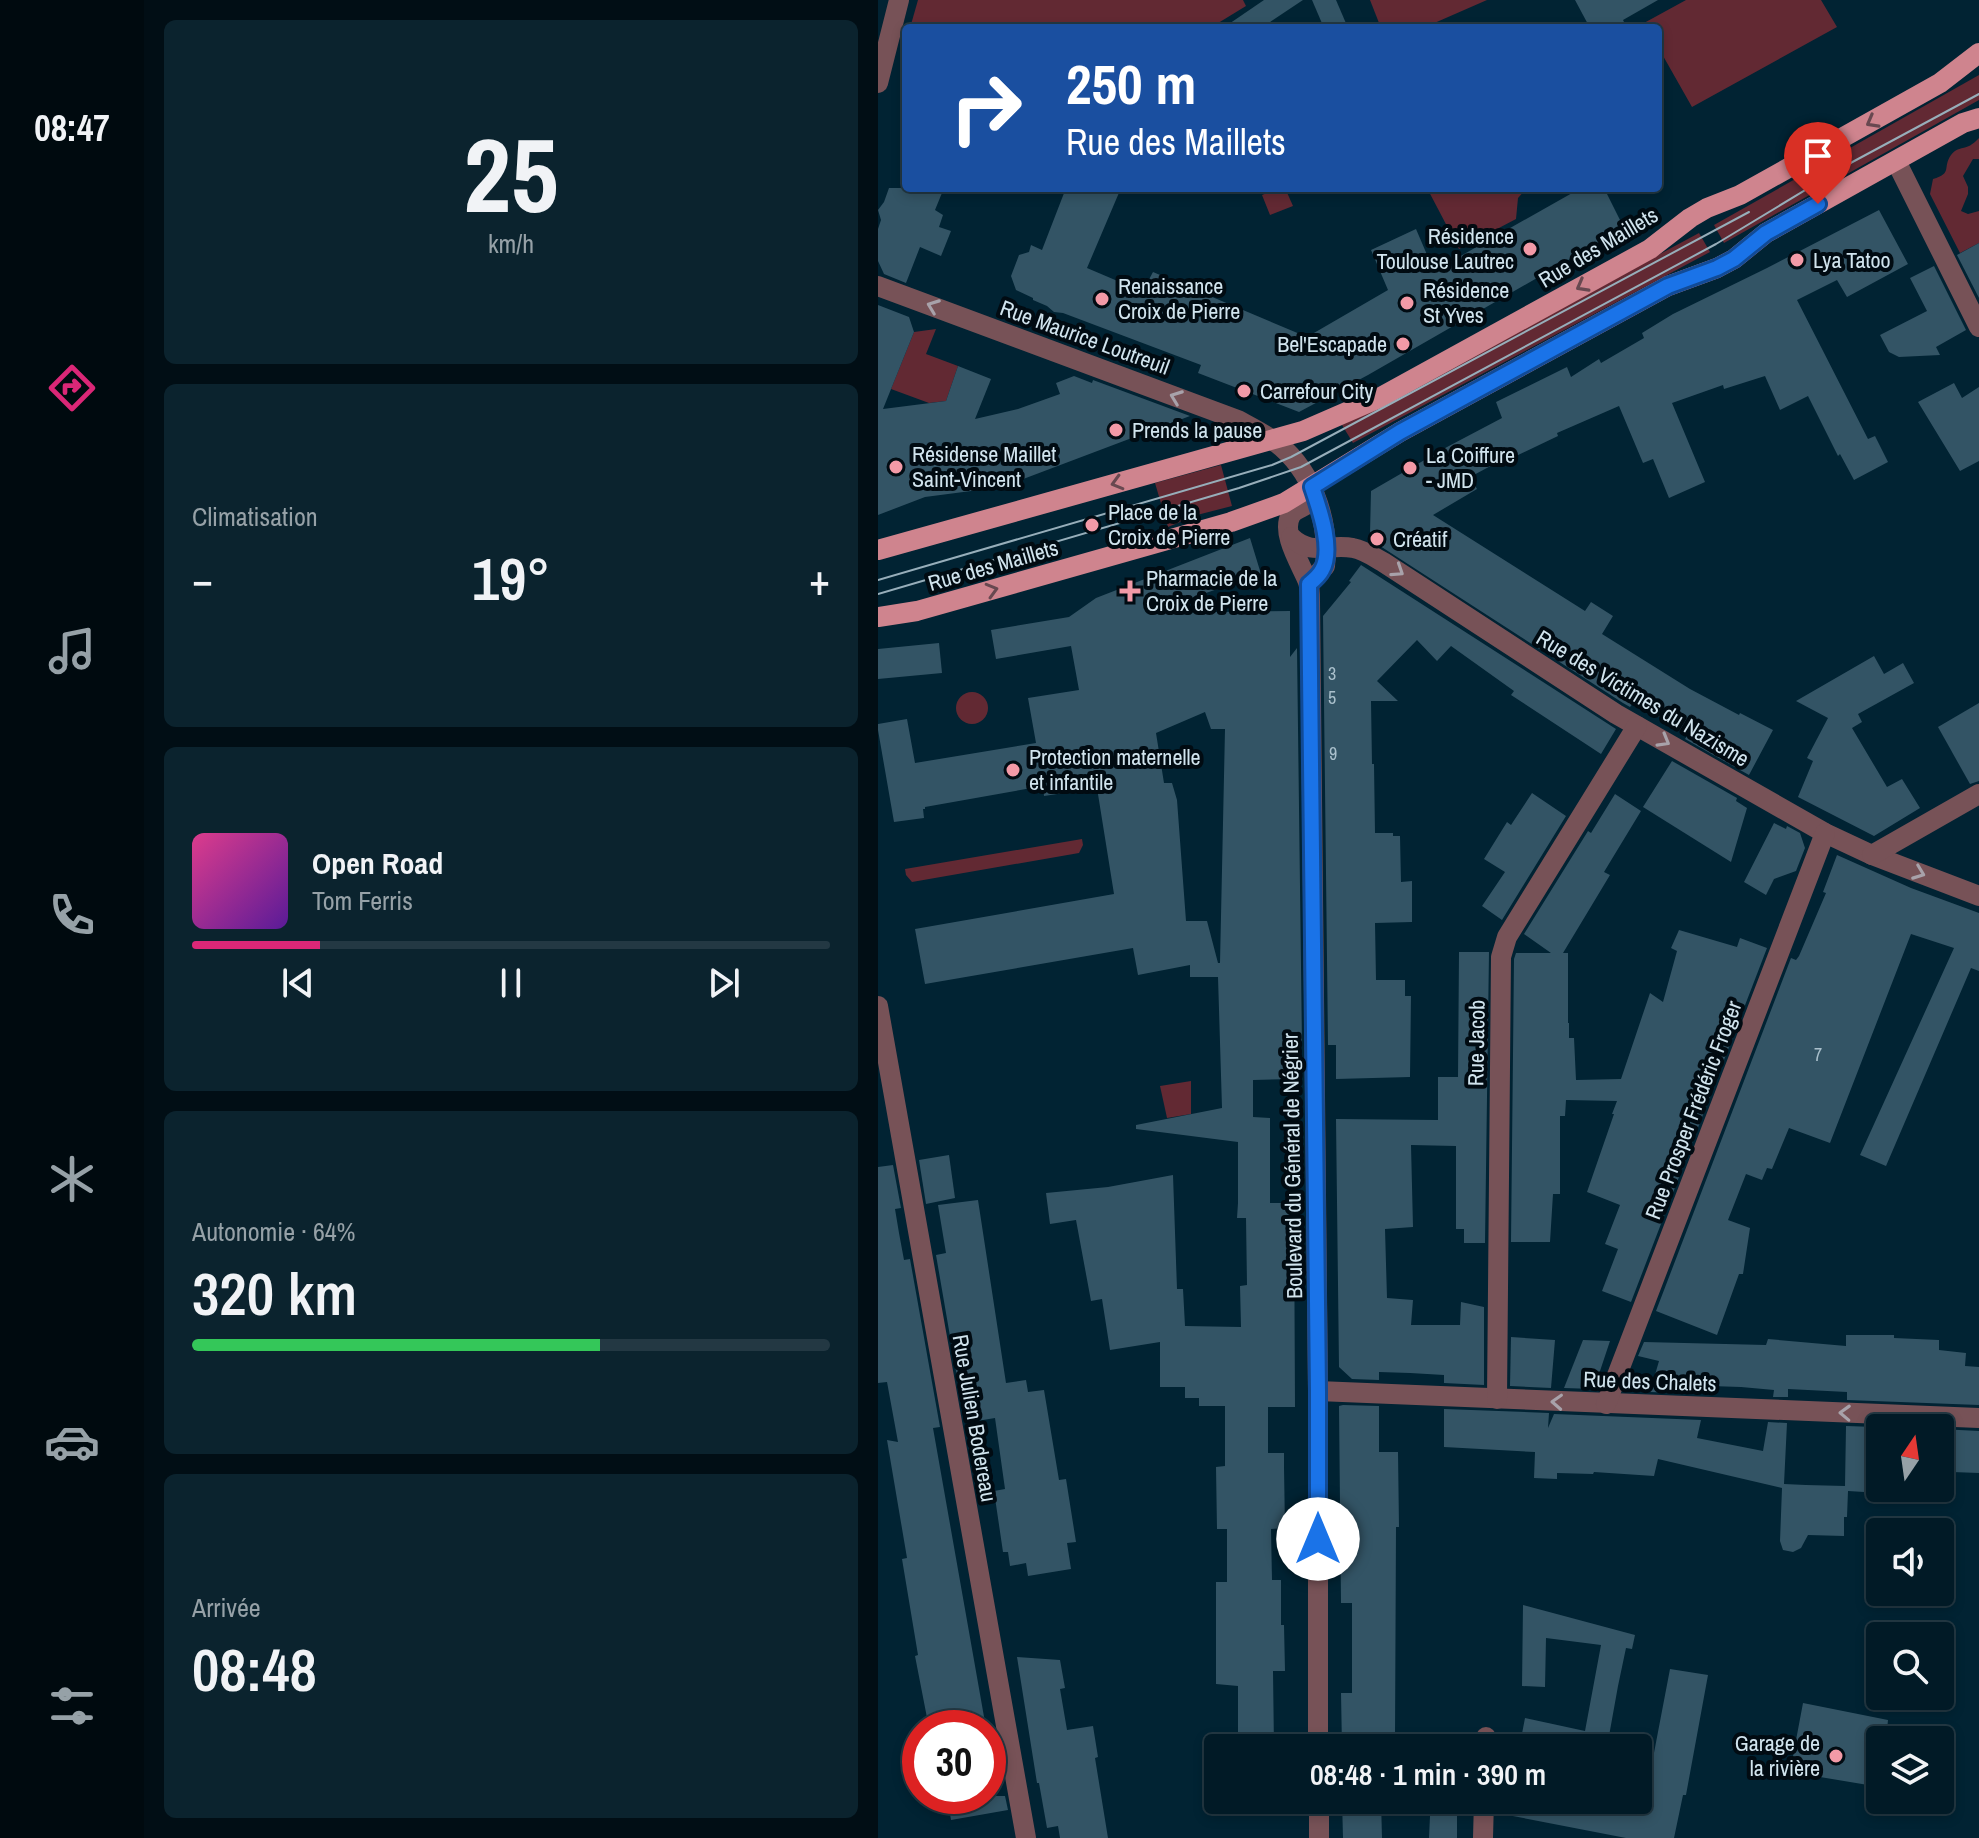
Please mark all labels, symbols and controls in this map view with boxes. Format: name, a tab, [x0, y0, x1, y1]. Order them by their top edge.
text: 250 m	[1066, 46, 1196, 121]
icon: right	[934, 56, 1038, 160]
text: 08:47	[34, 104, 110, 152]
text: 25	[464, 104, 558, 244]
one-way arrow	[1866, 112, 1881, 127]
text: Rue des Maillets	[1066, 118, 1286, 166]
pin	[1784, 122, 1852, 204]
icon: arrive	[1796, 134, 1840, 178]
street label: Rue des Maillets	[1533, 200, 1663, 294]
place label: Résidence Toulouse Lautrec	[1377, 221, 1514, 276]
text: km/h	[488, 226, 534, 261]
marker: Résidence Toulouse Lautrec	[1521, 240, 1539, 258]
place label: Lya Tatoo	[1813, 245, 1891, 275]
marker: Lya Tatoo	[1788, 251, 1806, 269]
place label: Renaissance Croix de Pierre	[1118, 271, 1240, 326]
place label: Résidence St Yves	[1423, 275, 1509, 330]
one-way arrow	[1576, 277, 1590, 292]
marker: Renaissance Croix de Pierre	[1093, 290, 1111, 308]
street label: Rue Maurice Loutreuil	[996, 292, 1174, 382]
marker: Résidence St Yves	[1398, 294, 1416, 312]
one-way arrow	[926, 299, 940, 316]
place label: Bel'Escapade	[1277, 329, 1387, 359]
marker: Bel'Escapade	[1394, 335, 1412, 353]
icon: directions	[44, 360, 100, 416]
place label: Carrefour City	[1260, 376, 1373, 406]
marker: Carrefour City	[1235, 382, 1253, 400]
one-way arrow	[1170, 390, 1184, 407]
place label: Prends la pause	[1132, 415, 1262, 445]
marker: Prends la pause	[1107, 421, 1125, 439]
place label: Résidense Maillet Saint-Vincent	[912, 439, 1056, 494]
place label: La Coiffure - JMD	[1426, 440, 1515, 495]
marker: Résidense Maillet Saint-Vincent	[887, 458, 905, 476]
marker: La Coiffure - JMD	[1401, 459, 1419, 477]
one-way arrow	[1110, 474, 1124, 490]
place label: Place de la Croix de Pierre	[1108, 497, 1230, 552]
text: Climatisation	[192, 499, 318, 534]
marker: Place de la Croix de Pierre	[1083, 516, 1101, 534]
place label: Créatif	[1393, 524, 1448, 554]
marker: Créatif	[1368, 530, 1386, 548]
street label: Rue des Maillets	[924, 532, 1062, 598]
text: 19°	[472, 538, 550, 619]
text: −	[192, 549, 213, 609]
text: +	[809, 549, 830, 609]
one-way arrow	[1389, 562, 1403, 577]
place label: Pharmacie de la Croix de Pierre	[1146, 563, 1277, 618]
marker: Pharmacie de la Croix de Pierre	[1121, 582, 1139, 600]
one-way arrow	[984, 583, 998, 599]
street label: Rue des Victimes du Nazisme	[1531, 622, 1755, 774]
icon: music	[44, 623, 100, 679]
house number: 3	[1328, 661, 1336, 686]
house number: 5	[1328, 685, 1336, 710]
one-way arrow	[1656, 732, 1670, 747]
house number: 9	[1329, 741, 1337, 766]
place label: Protection maternelle et infantile	[1029, 742, 1200, 797]
marker: Protection maternelle et infantile	[1004, 761, 1022, 779]
text: Open Road	[312, 843, 443, 883]
one-way arrow	[1911, 863, 1925, 880]
text: Tom Ferris	[312, 883, 413, 918]
icon: phone	[44, 887, 100, 943]
icon: previous	[276, 961, 320, 1005]
icon: pause	[489, 961, 533, 1005]
icon: next	[702, 961, 746, 1005]
street label: Rue Prosper Frédéric Froger	[1637, 997, 1749, 1223]
street label: Rue Jacob	[1460, 1000, 1492, 1086]
street label: Boulevard du Général de Négrier	[1275, 1033, 1309, 1299]
house number: 7	[1814, 1042, 1822, 1067]
icon: climate	[44, 1151, 100, 1207]
text: Autonomie · 64%	[192, 1214, 356, 1249]
text: 320 km	[192, 1253, 357, 1334]
street label: Rue Julien Bodereau	[946, 1332, 1004, 1504]
street label: Rue des Chalets	[1583, 1364, 1717, 1398]
one-way arrow	[1550, 1393, 1563, 1410]
one-way arrow	[1838, 1405, 1851, 1422]
icon: car	[44, 1414, 100, 1470]
north arrow	[1866, 1414, 1954, 1502]
map controls	[1866, 1414, 1954, 1814]
position arrow	[1276, 1497, 1360, 1581]
button: sound	[1866, 1518, 1954, 1606]
text: Arrivée	[192, 1590, 261, 1625]
button: search	[1866, 1622, 1954, 1710]
text: 08:48	[192, 1629, 317, 1710]
icon: filters	[44, 1678, 100, 1734]
speed limit sign: 30	[902, 1710, 1006, 1814]
button: layers	[1866, 1726, 1954, 1814]
place label: Garage de la rivière	[1735, 1728, 1820, 1783]
marker: Garage de la rivière	[1827, 1747, 1845, 1765]
text: 08:48 · 1 min · 390 m	[1310, 1754, 1546, 1794]

